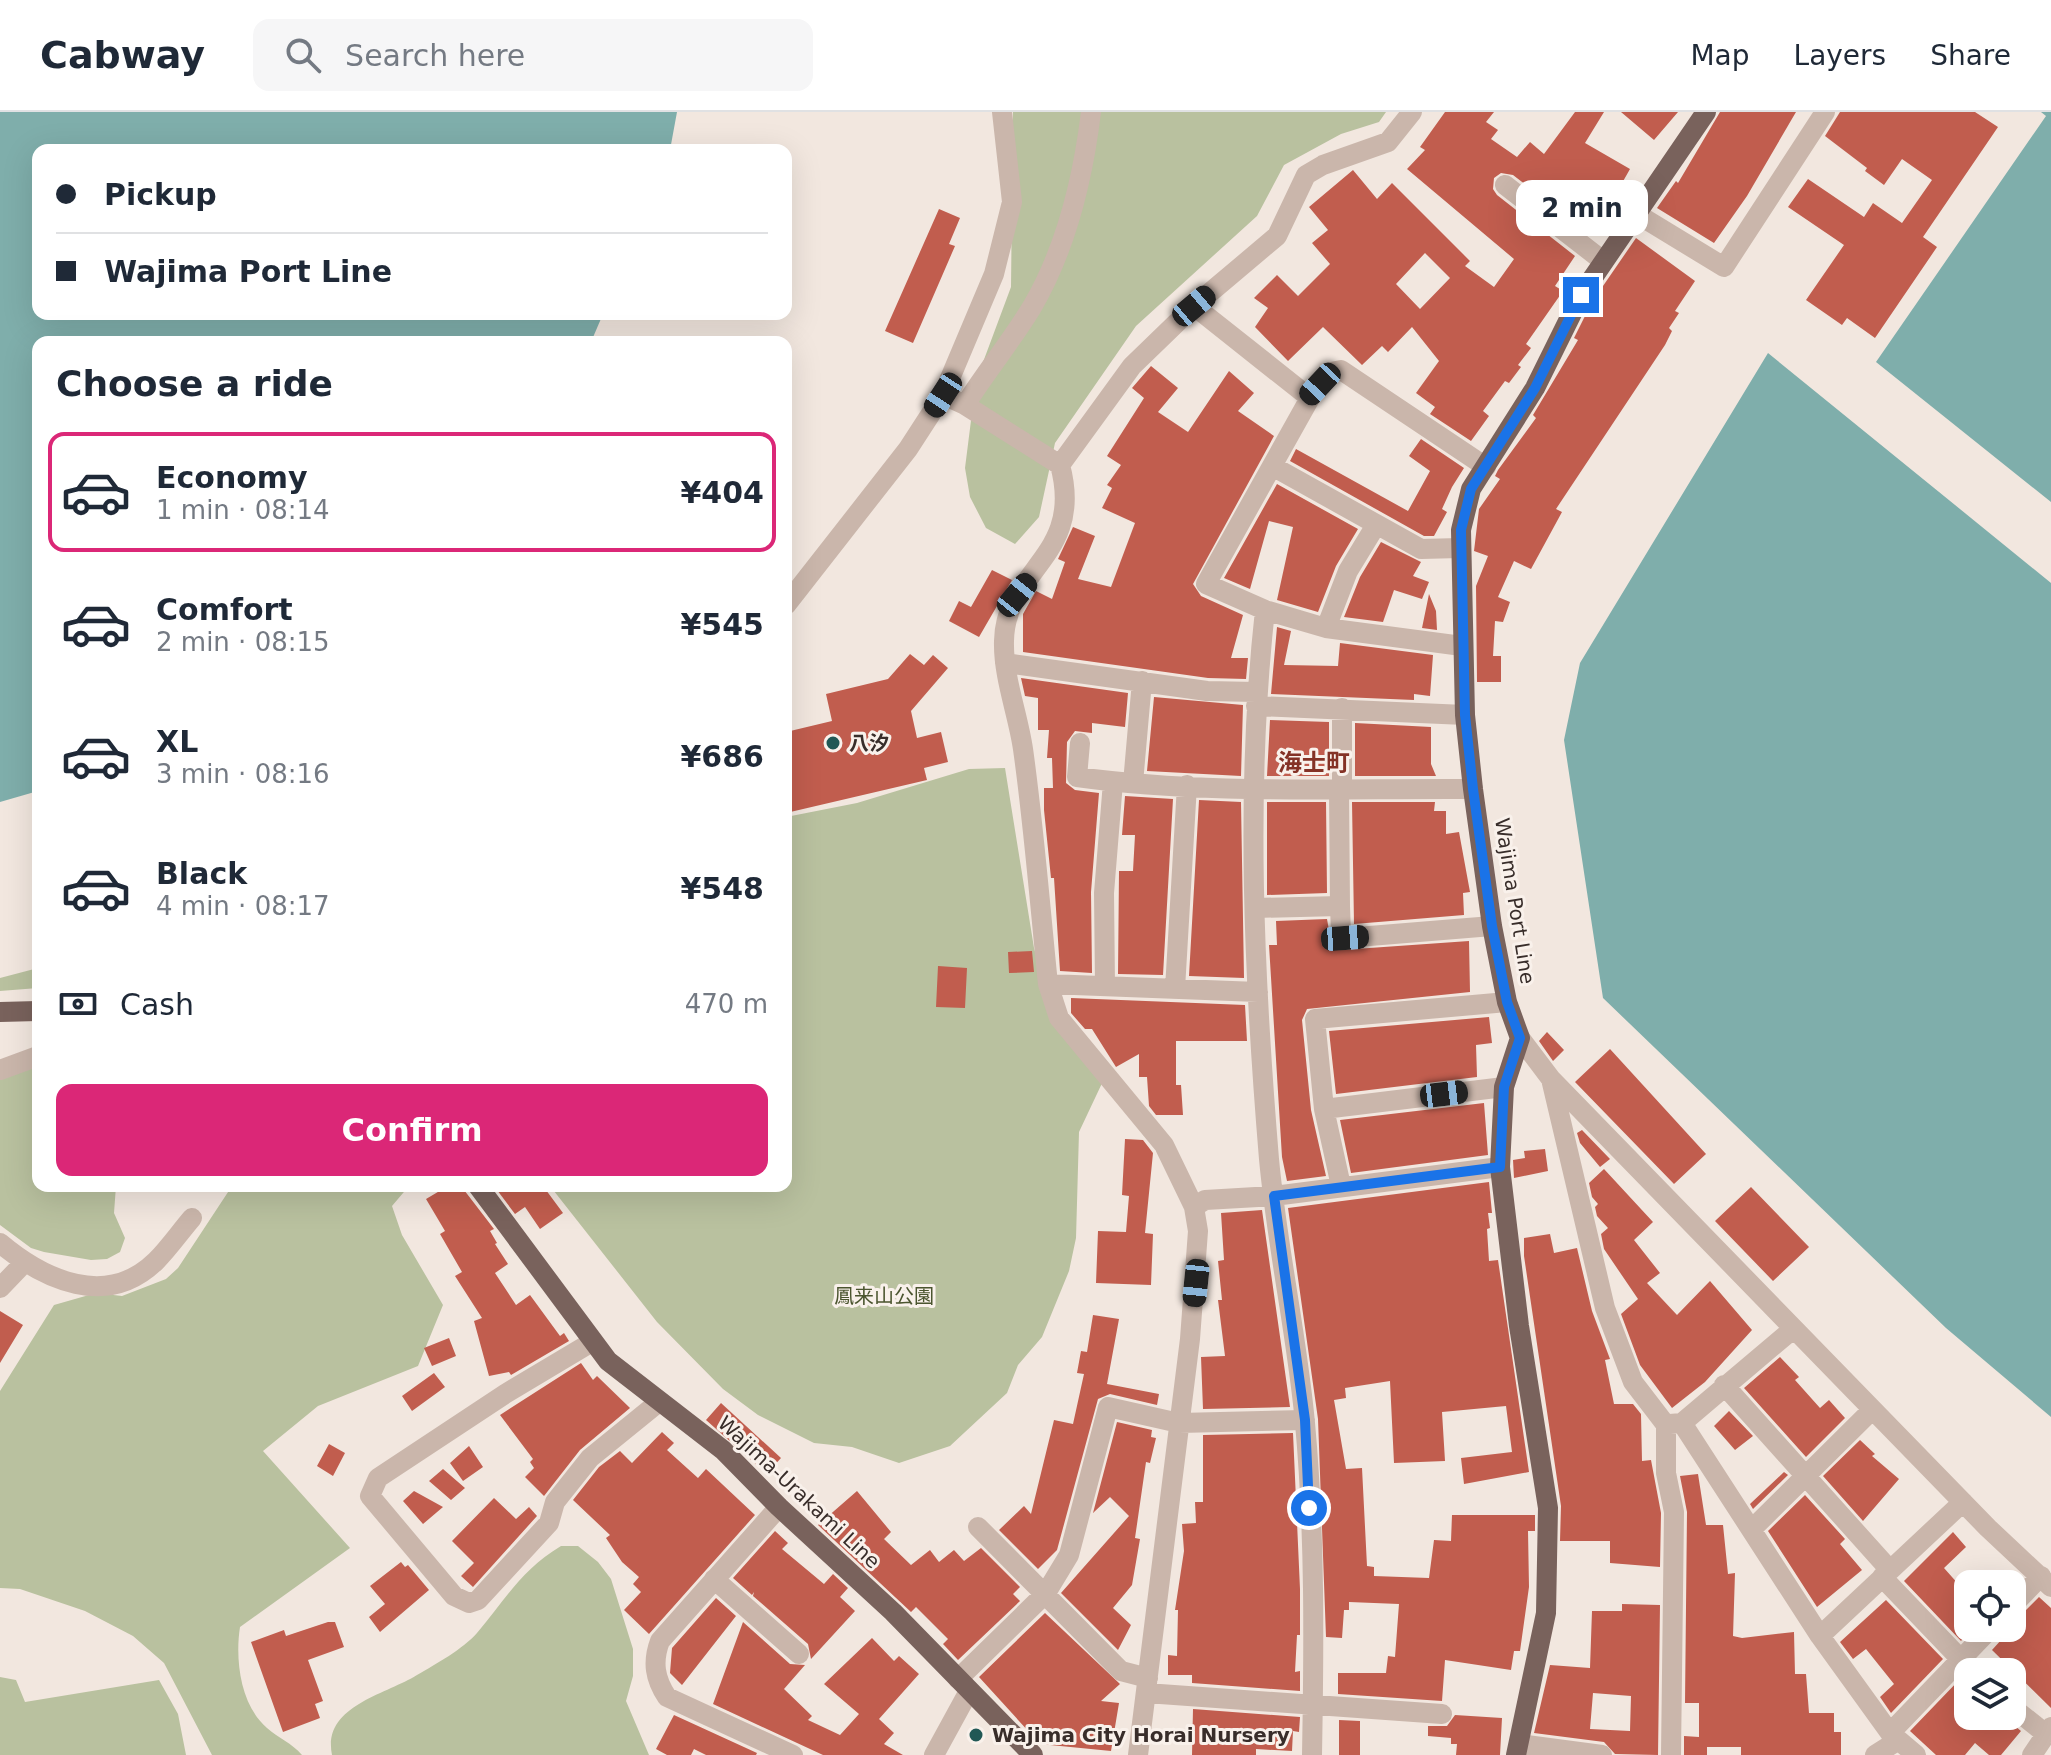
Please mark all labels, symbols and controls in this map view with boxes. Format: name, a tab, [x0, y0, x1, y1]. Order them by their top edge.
search box	[253, 19, 813, 91]
text: Cabway	[40, 33, 205, 77]
icon: search	[281, 33, 325, 77]
text: Search here	[345, 38, 525, 73]
text: Map	[1690, 39, 1750, 72]
text: Layers	[1794, 39, 1886, 72]
text: Share	[1930, 39, 2011, 72]
text: Pickup	[104, 177, 217, 212]
callout: 2 min	[1515, 179, 1647, 235]
text: 2 min	[1541, 193, 1623, 223]
text: Wajima Port Line	[104, 254, 392, 289]
route end	[1563, 277, 1599, 313]
car	[1168, 281, 1220, 331]
car	[1295, 358, 1345, 410]
text: Choose a ride	[56, 363, 333, 404]
car	[920, 368, 966, 422]
icon: car	[60, 456, 132, 528]
text: Economy	[156, 460, 308, 495]
text: ¥404	[681, 475, 764, 510]
text: 1 min · 08:14	[156, 495, 330, 525]
car	[993, 569, 1041, 621]
icon: car	[60, 588, 132, 660]
text: Comfort	[156, 592, 293, 627]
text: ¥545	[681, 607, 764, 642]
text: 2 min · 08:15	[156, 627, 330, 657]
icon: car	[60, 720, 132, 792]
text: XL	[156, 724, 198, 759]
place label: 八汐	[849, 731, 889, 755]
marker: 八汐	[824, 734, 842, 752]
text: ¥686	[681, 739, 764, 774]
district label: 海士町	[1278, 749, 1350, 777]
text: 3 min · 08:16	[156, 759, 330, 789]
street label: Wajima Port Line	[1490, 816, 1540, 986]
icon: car	[60, 852, 132, 924]
text: Black	[156, 856, 247, 891]
text: ¥548	[681, 871, 764, 906]
text: 4 min · 08:17	[156, 891, 330, 921]
car	[1320, 924, 1370, 952]
icon: cash	[56, 982, 100, 1026]
text: Cash	[120, 987, 194, 1022]
text: 470 m	[685, 989, 768, 1019]
car	[1419, 1079, 1469, 1109]
button: Confirm	[56, 1084, 768, 1176]
car	[1182, 1258, 1210, 1308]
park label: 鳳来山公園	[834, 1284, 934, 1308]
street label: Wajima-Urakami Line	[713, 1411, 885, 1573]
route start	[1291, 1490, 1327, 1526]
map controls	[1954, 1570, 2026, 1730]
button: locate	[1954, 1570, 2026, 1642]
button: layers	[1954, 1658, 2026, 1730]
place label: Wajima City Horai Nursery	[992, 1723, 1290, 1747]
marker: Wajima City Horai Nursery	[967, 1726, 985, 1744]

